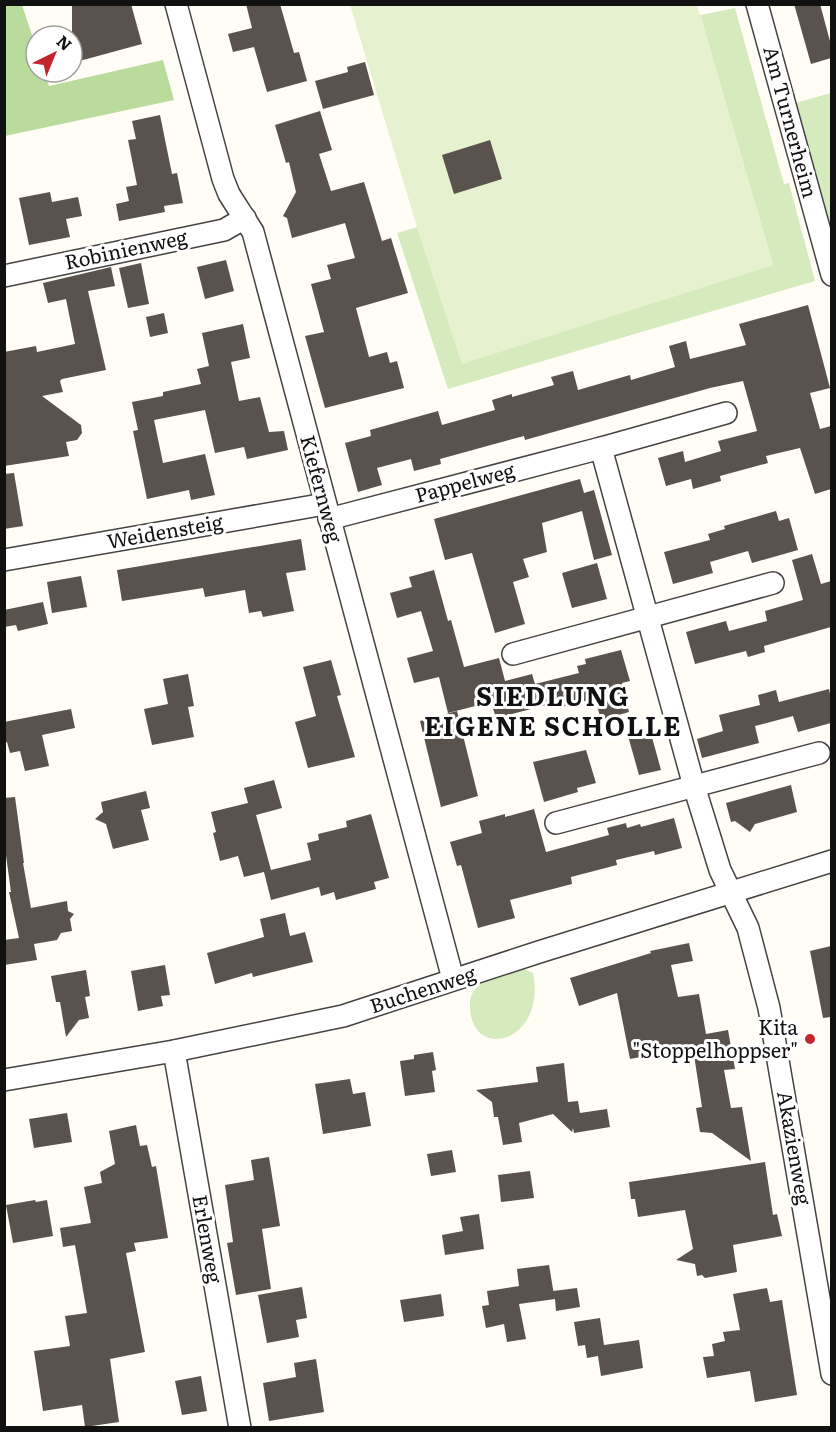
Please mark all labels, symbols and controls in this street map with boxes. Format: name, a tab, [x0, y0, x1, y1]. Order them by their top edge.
north arrow	[24, 24, 84, 84]
text: N	[52, 29, 78, 56]
street label: Am Turnerheim	[757, 42, 827, 201]
street label: Robinienweg	[61, 220, 191, 276]
street label: Kiefernweg	[294, 431, 352, 546]
street label: Pappelweg	[411, 453, 518, 509]
street label: Weidensteig	[104, 505, 226, 555]
district label: SIEDLUNG EIGENE SCHOLLE	[424, 675, 682, 744]
street label: Buchenweg	[365, 957, 480, 1019]
place label: Kita "Stoppelhoppser"	[633, 1011, 798, 1064]
marker: Kita "Stoppelhoppser"	[803, 1032, 817, 1046]
street label: Akazienweg	[771, 1088, 821, 1208]
street label: Erlenweg	[186, 1192, 232, 1286]

